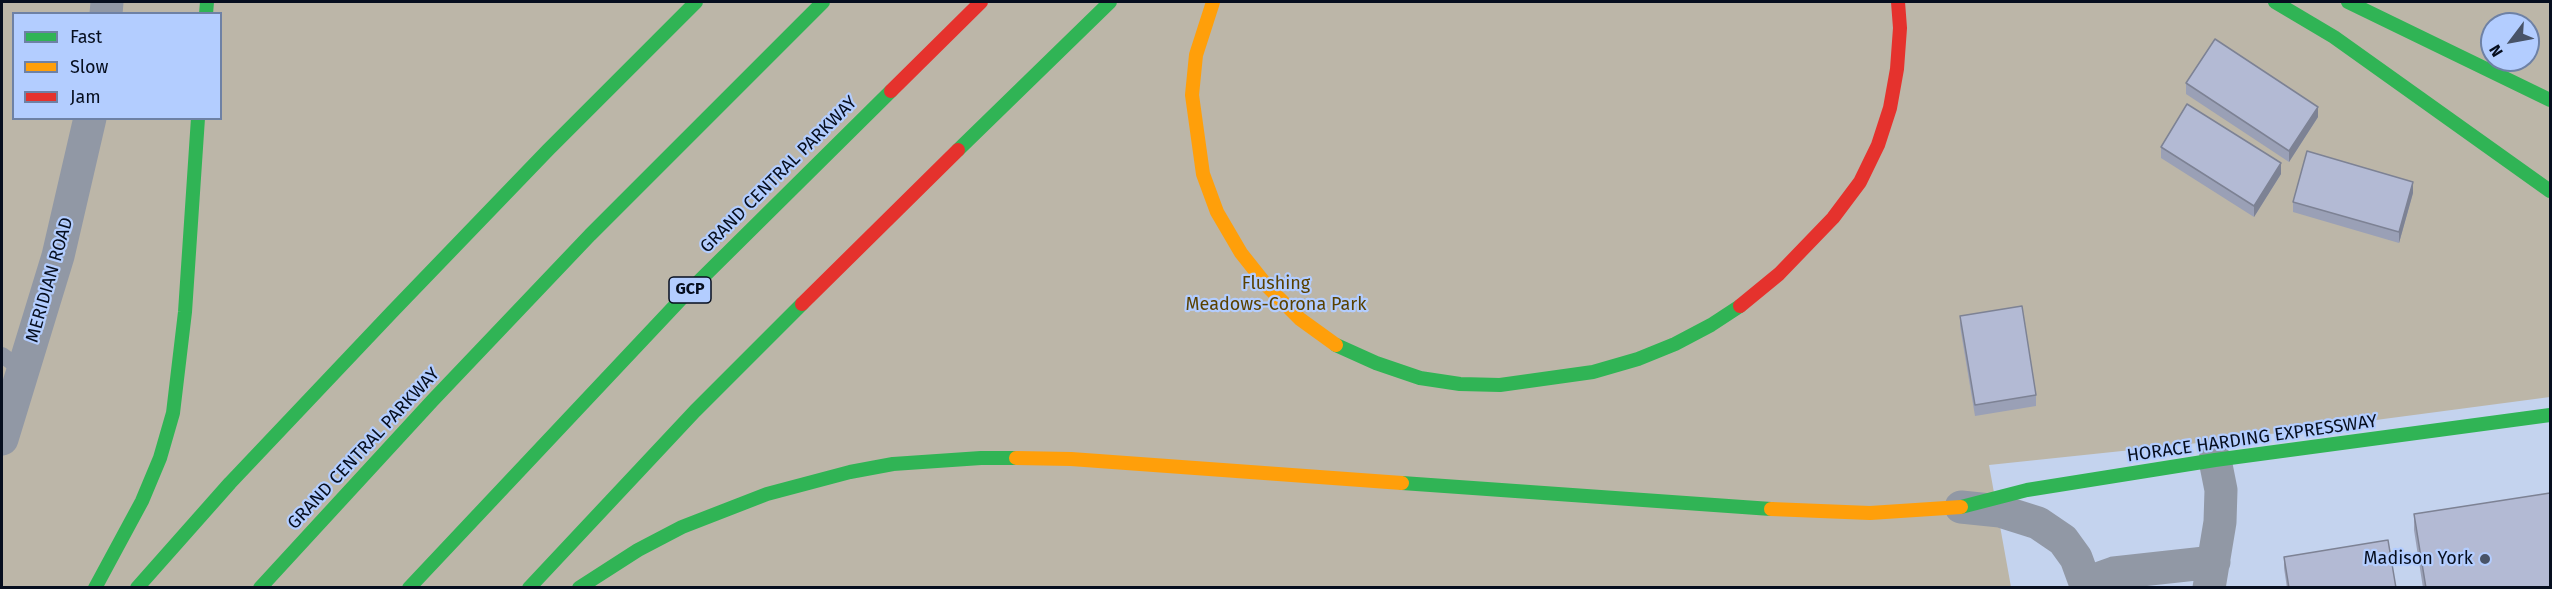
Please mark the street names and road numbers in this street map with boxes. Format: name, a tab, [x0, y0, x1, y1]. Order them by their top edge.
street label: GRAND CENTRAL PARKWAY	[696, 92, 862, 258]
street label: MERIDIAN ROAD	[22, 215, 78, 345]
road number: GCP	[669, 277, 711, 303]
street label: GRAND CENTRAL PARKWAY	[284, 364, 444, 534]
street label: HORACE HARDING EXPRESSWAY	[2125, 411, 2379, 467]

